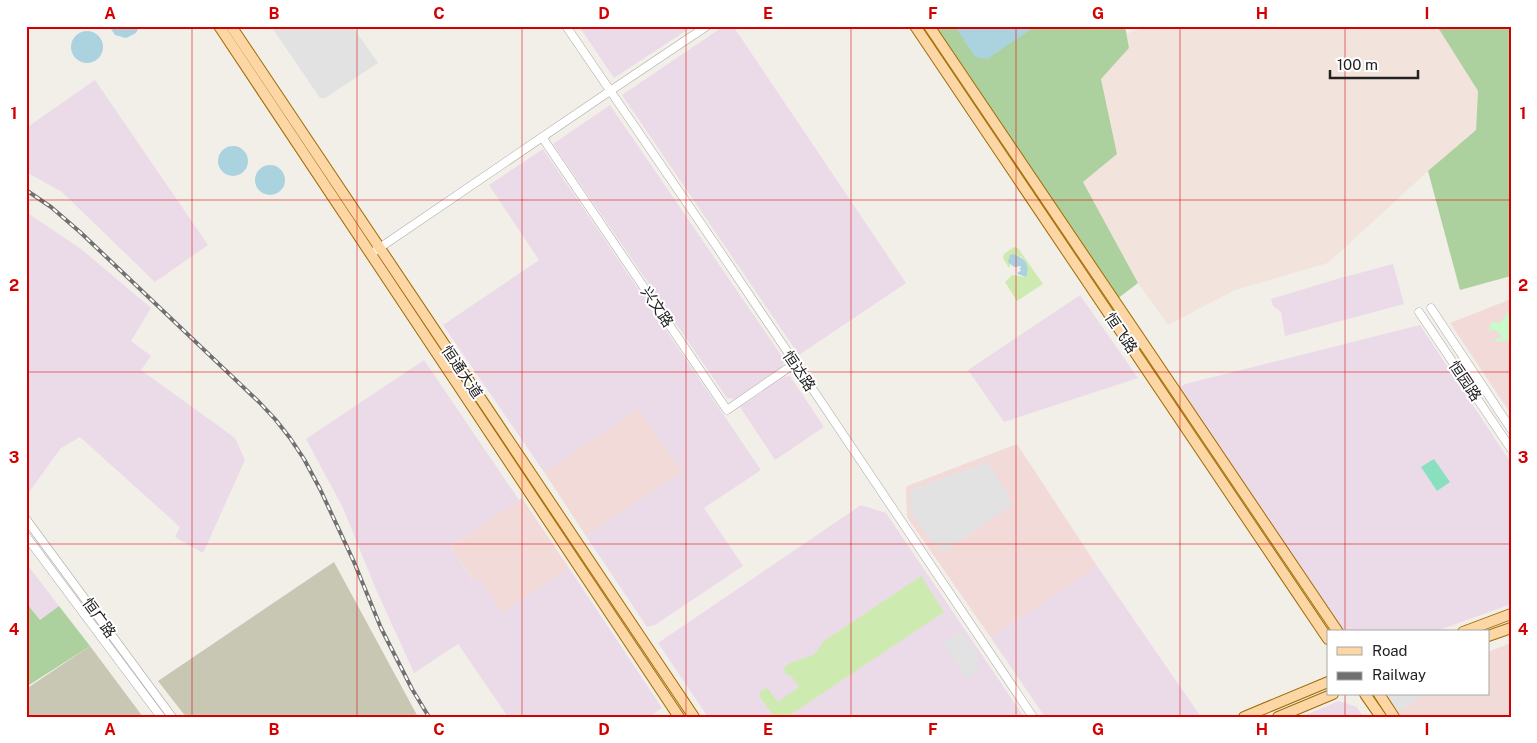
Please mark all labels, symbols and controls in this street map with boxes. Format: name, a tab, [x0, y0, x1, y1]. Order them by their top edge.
text: A	[104, 4, 116, 23]
text: B	[269, 4, 280, 23]
text: C	[433, 4, 445, 23]
text: D	[598, 4, 610, 23]
text: E	[763, 4, 773, 23]
text: F	[928, 4, 938, 23]
text: G	[1092, 4, 1104, 23]
text: H	[1256, 4, 1268, 23]
text: I	[1425, 4, 1429, 23]
scale bar	[1330, 48, 1417, 80]
text: 100 m	[1337, 56, 1378, 73]
text: 1	[11, 104, 17, 123]
text: 1	[1520, 104, 1526, 123]
text: 2	[9, 276, 19, 295]
text: 2	[1518, 276, 1528, 295]
street label: 兴文路	[638, 283, 677, 330]
street label: 恒飞路	[1102, 309, 1141, 356]
street label: 恒通大道	[439, 342, 486, 401]
street label: 恒达路	[780, 347, 819, 394]
street label: 恒园路	[1446, 357, 1485, 404]
text: 3	[9, 448, 19, 467]
text: 3	[1518, 448, 1528, 467]
street label: 恒广路	[79, 595, 120, 641]
text: 4	[9, 620, 20, 639]
text: 4	[1518, 620, 1529, 639]
legend	[1327, 630, 1490, 696]
text: Road	[1372, 642, 1408, 659]
text: Railway	[1372, 666, 1426, 683]
text: A	[104, 720, 116, 739]
text: B	[269, 720, 280, 739]
text: C	[433, 720, 445, 739]
text: D	[598, 720, 610, 739]
text: E	[763, 720, 773, 739]
text: F	[928, 720, 938, 739]
text: G	[1092, 720, 1104, 739]
text: H	[1256, 720, 1268, 739]
text: I	[1425, 720, 1429, 739]

